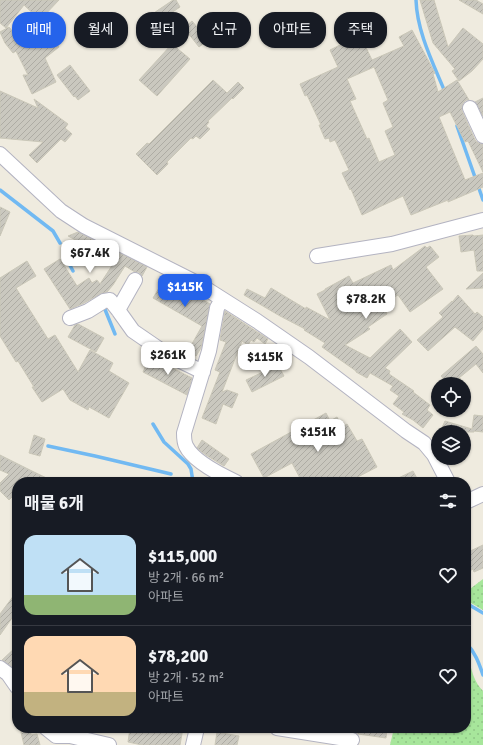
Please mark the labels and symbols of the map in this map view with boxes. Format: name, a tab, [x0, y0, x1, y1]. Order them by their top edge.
pin: $67.4K	[57, 240, 123, 274]
pin: $115K	[157, 274, 213, 308]
pin: $78.2K	[333, 286, 399, 320]
pin: $261K	[140, 342, 196, 376]
pin: $115K	[237, 344, 293, 378]
pin: $151K	[290, 419, 346, 453]

